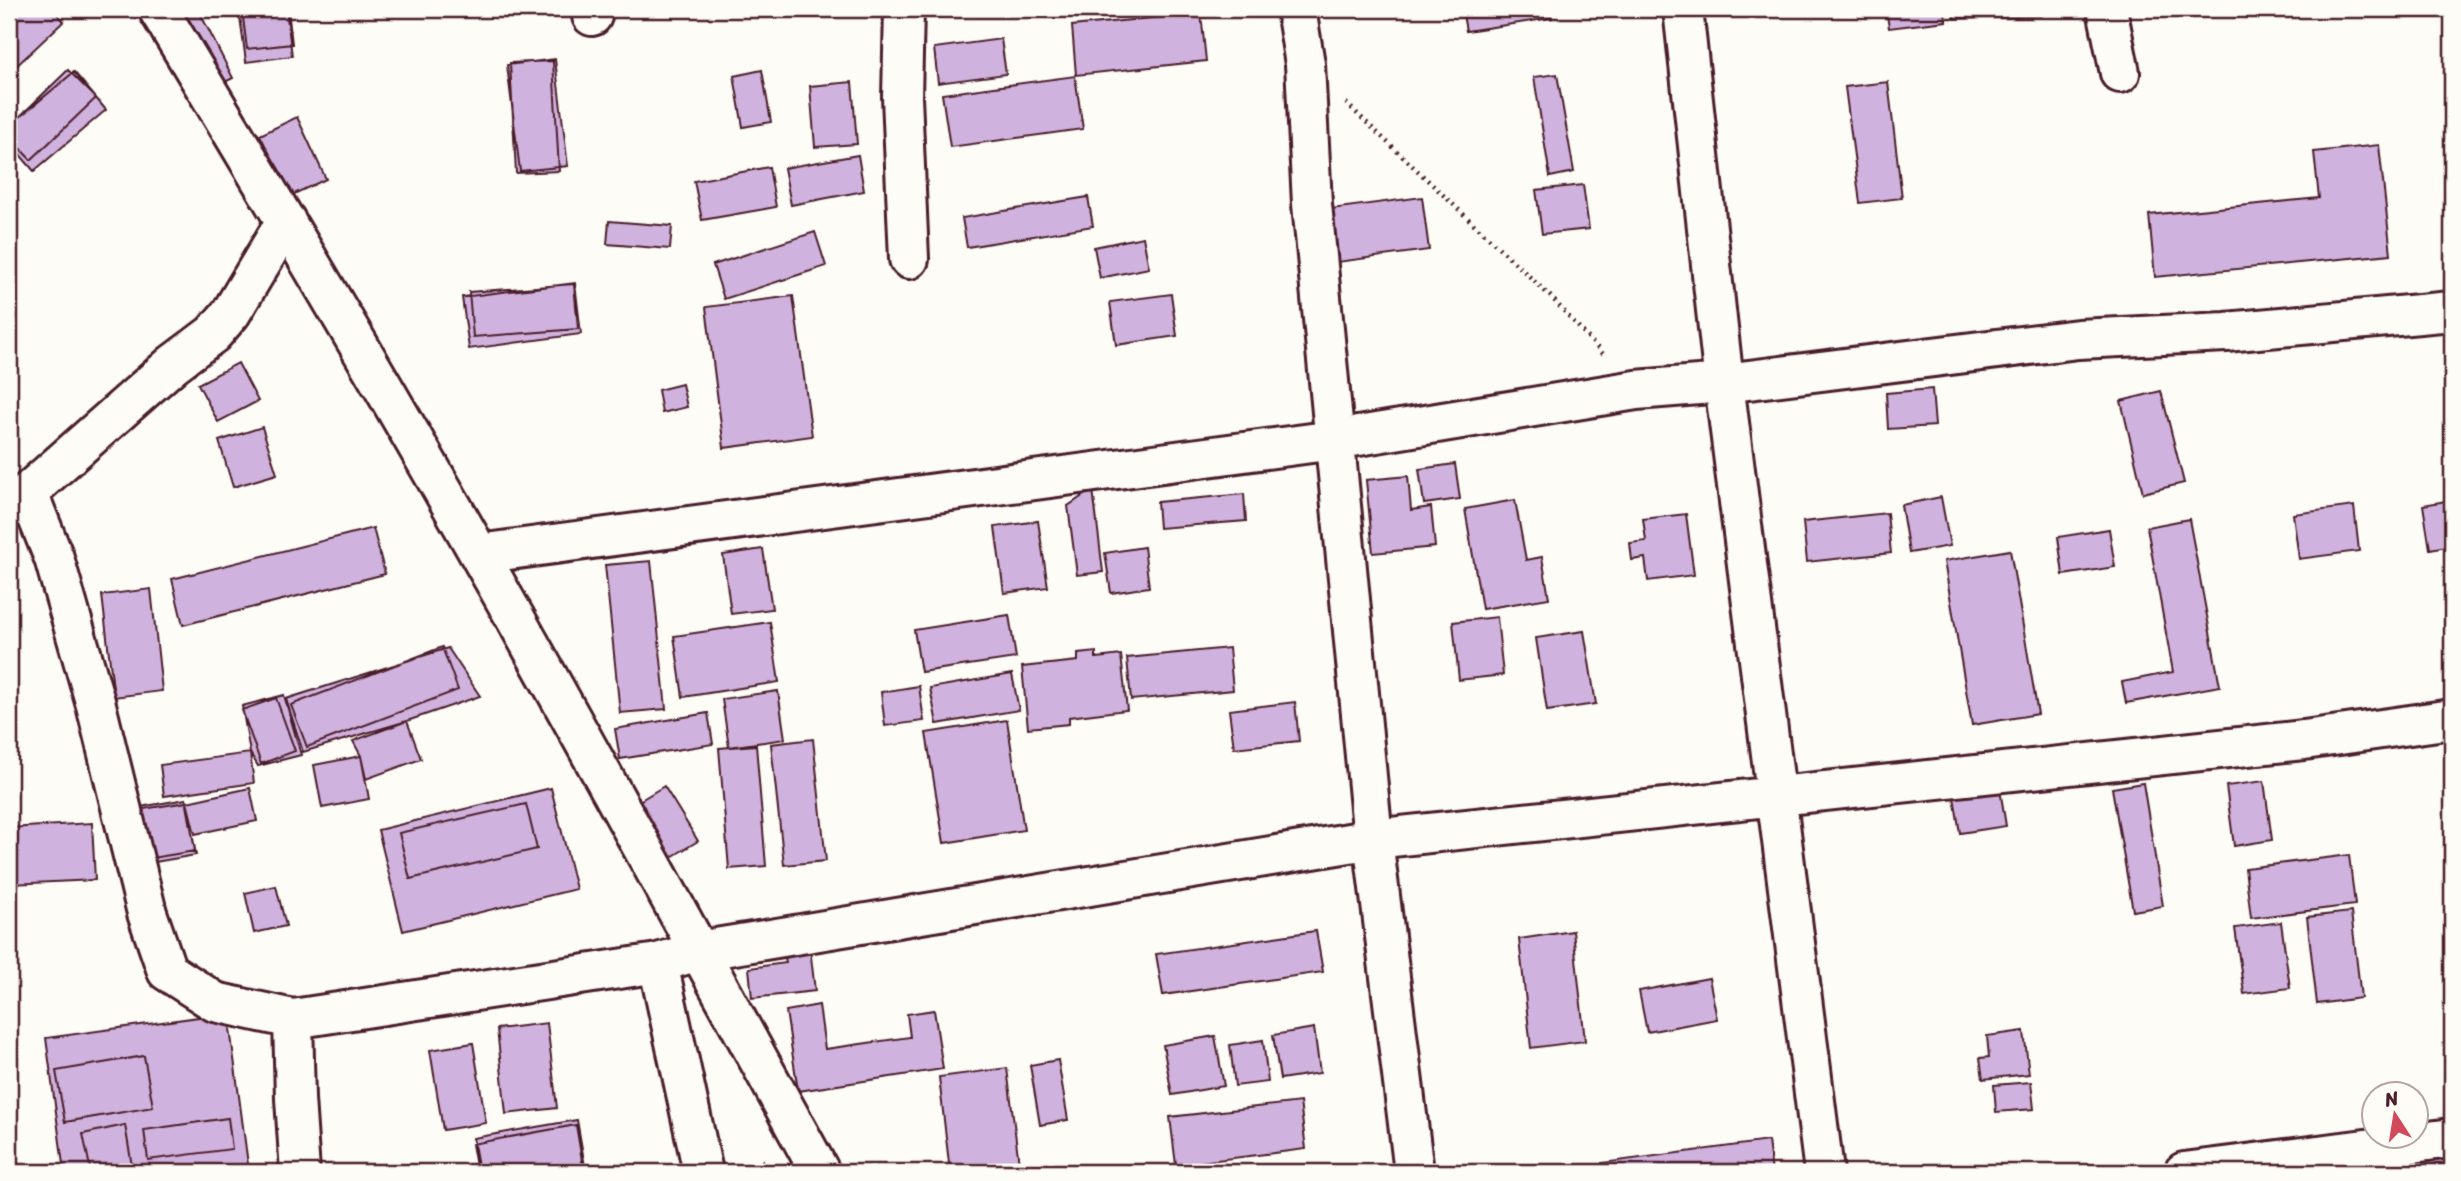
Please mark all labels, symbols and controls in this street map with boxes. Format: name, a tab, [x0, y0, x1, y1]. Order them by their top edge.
north arrow	[2360, 1080, 2430, 1150]
text: N	[2381, 1081, 2402, 1117]

